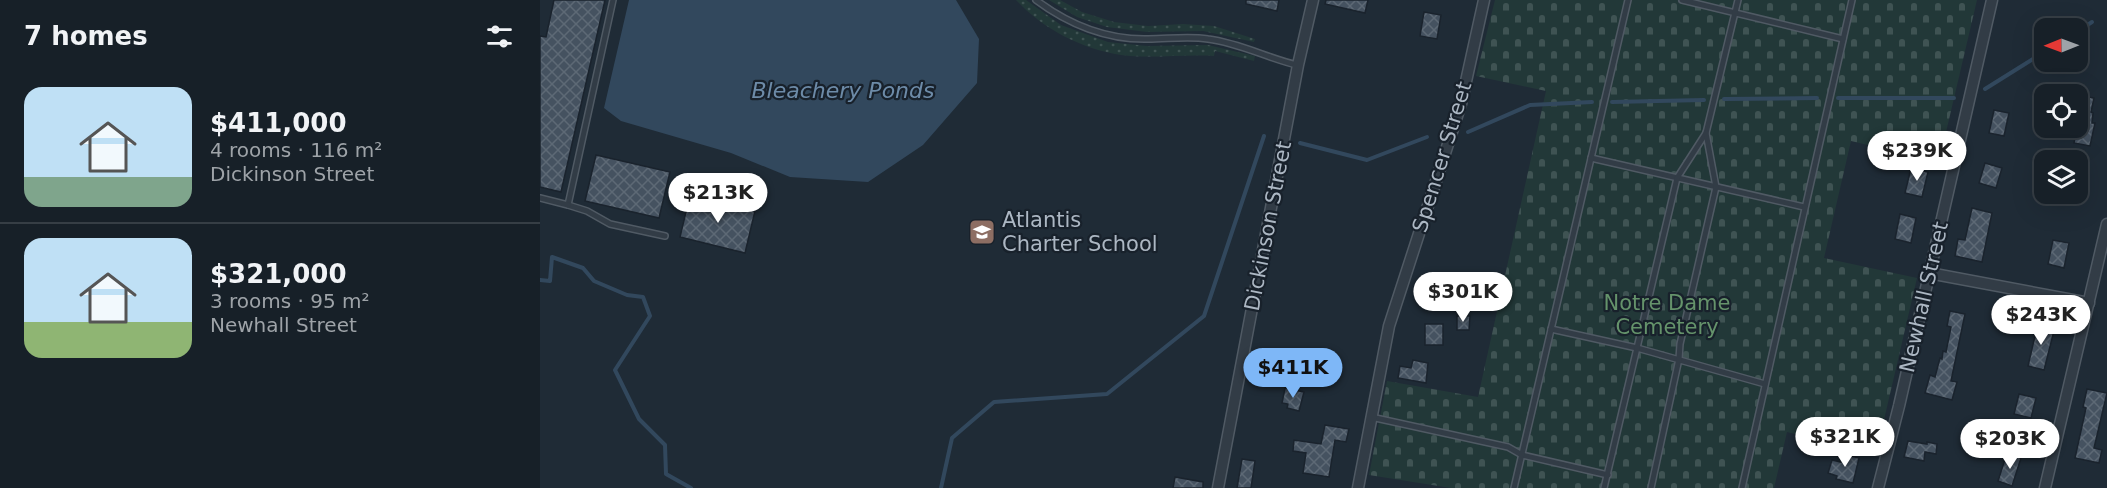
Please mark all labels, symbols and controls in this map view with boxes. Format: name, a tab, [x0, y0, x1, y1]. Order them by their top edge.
north arrow	[2034, 18, 2088, 72]
map controls	[2034, 18, 2088, 204]
icon: filters	[483, 20, 516, 53]
text: 7 homes	[24, 21, 148, 51]
water label: Bleachery Ponds	[752, 78, 934, 103]
street label: Spencer Street	[1408, 79, 1476, 235]
button: locate	[2034, 84, 2088, 138]
text: $411,000	[210, 108, 347, 138]
icon: home	[72, 111, 144, 183]
pin: $239K	[1875, 131, 1959, 182]
text: 4 rooms · 116 m²	[210, 138, 382, 162]
text: $239K	[1881, 138, 1953, 162]
street label: Dickinson Street	[1240, 139, 1296, 313]
button: layers	[2034, 150, 2088, 204]
text: Dickinson Street	[210, 162, 374, 186]
pin: $213K	[676, 173, 760, 224]
text: $213K	[682, 180, 754, 204]
place label: Atlantis Charter School	[1002, 208, 1158, 256]
school or university icon: Atlantis Charter School	[967, 217, 997, 247]
street label: Newhall Street	[1895, 219, 1953, 375]
text: $321,000	[210, 259, 347, 289]
icon: home	[72, 262, 144, 334]
pin: $301K	[1421, 272, 1505, 323]
text: $301K	[1427, 279, 1499, 303]
text: 3 rooms · 95 m²	[210, 289, 370, 313]
park label: Notre Dame Cemetery	[1604, 291, 1730, 339]
pin: $243K	[1999, 295, 2083, 346]
text: $243K	[2005, 302, 2077, 326]
text: Newhall Street	[210, 313, 357, 337]
pin: $411K	[1251, 348, 1335, 399]
text: $411K	[1257, 355, 1329, 379]
pin: $321K	[1803, 417, 1887, 468]
pin: $203K	[1968, 419, 2052, 470]
text: $321K	[1809, 424, 1881, 448]
text: $203K	[1974, 426, 2046, 450]

